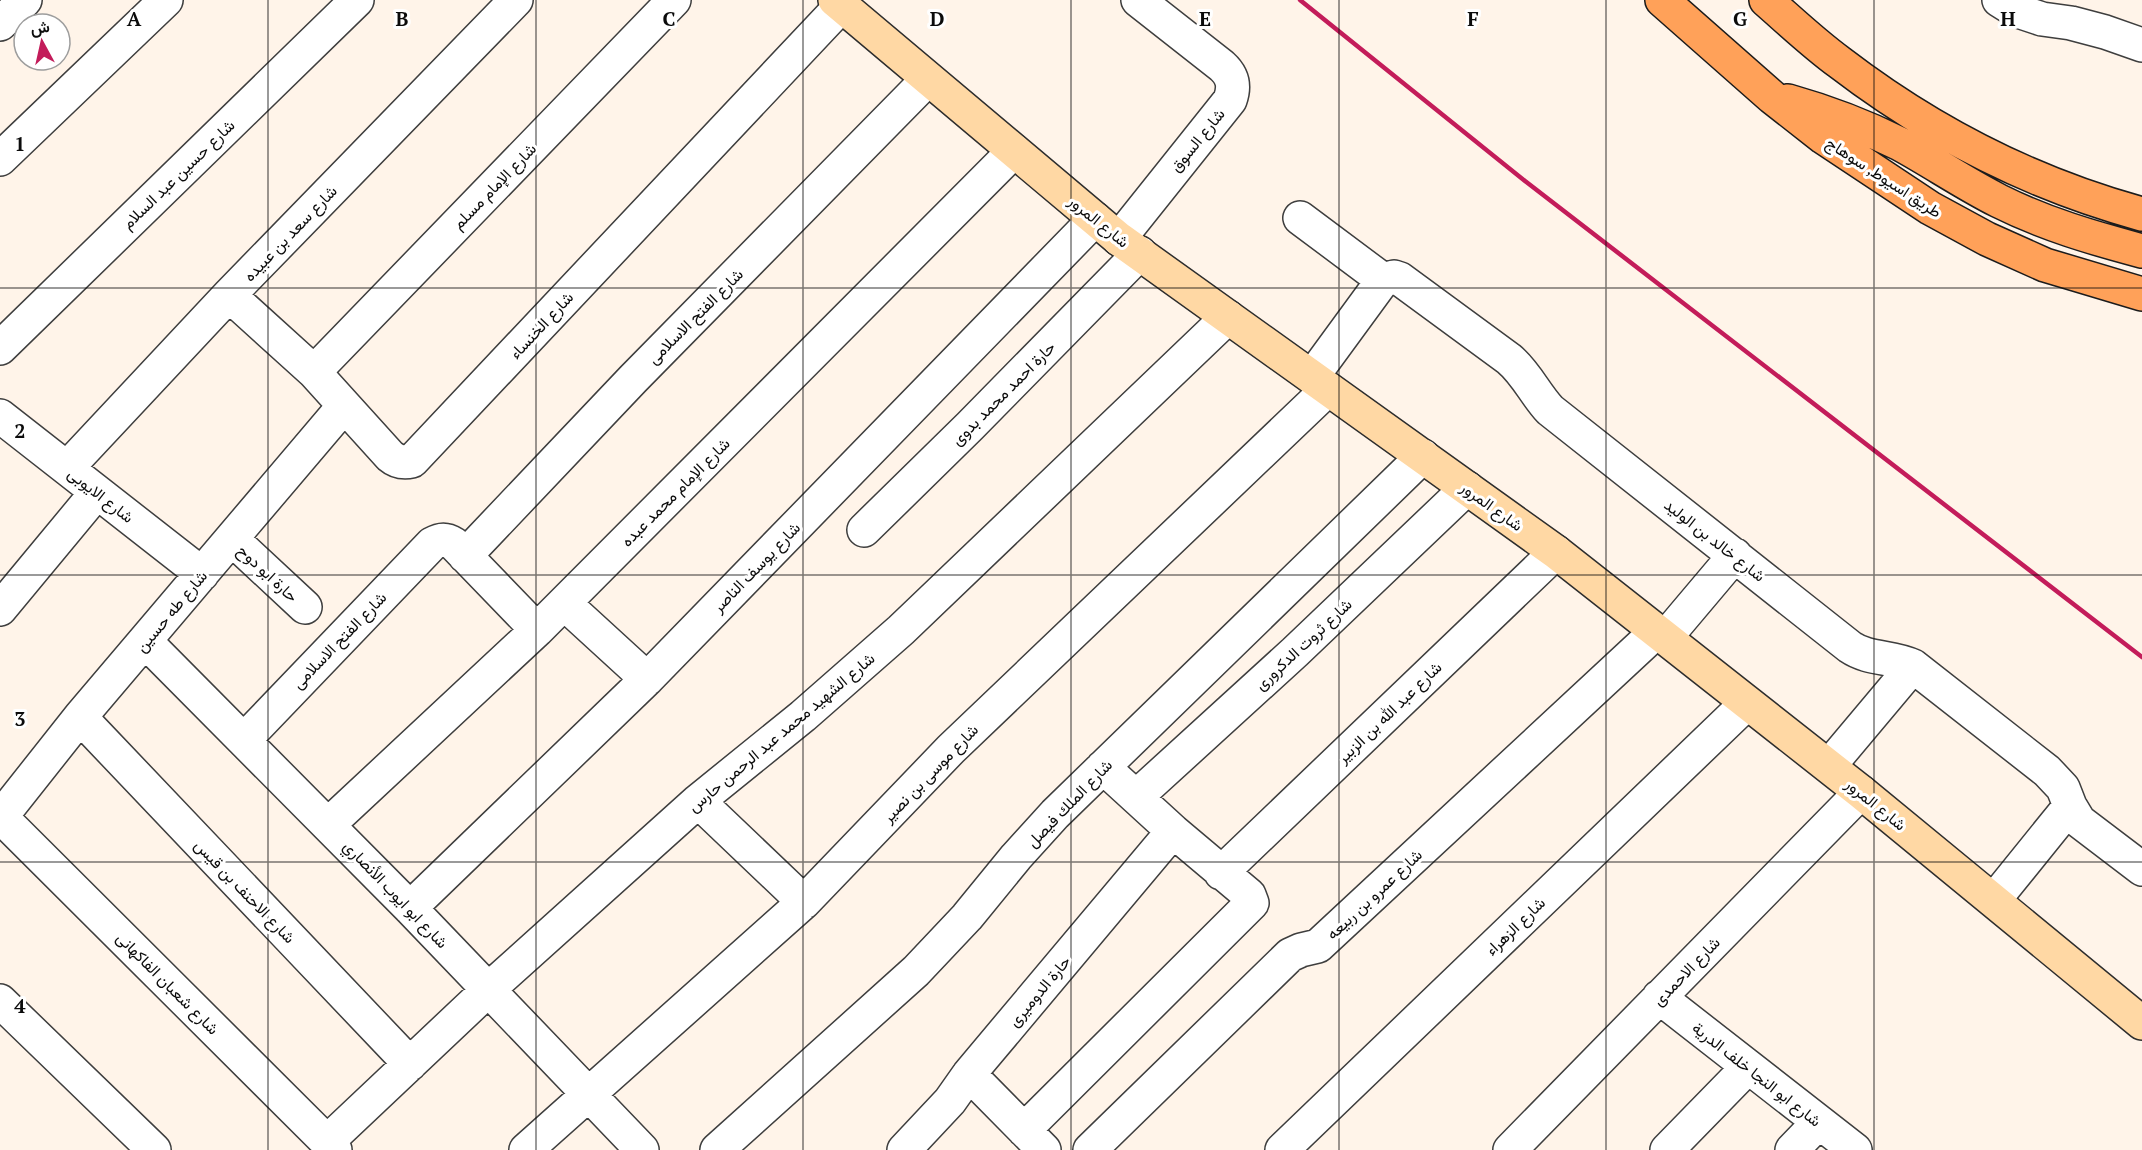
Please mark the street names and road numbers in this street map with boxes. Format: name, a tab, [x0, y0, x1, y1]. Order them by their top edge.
street label: شارع السوق	[1165, 104, 1230, 177]
street label: شارع حسين عبد السلام	[117, 114, 240, 235]
street label: طريق اسيوط, سوهاج	[1822, 131, 1946, 223]
street label: شارع الإمام مسلم	[447, 138, 542, 235]
street label: شارع سعد بن عبيده	[238, 180, 342, 287]
street label: شارع المرور	[1063, 189, 1134, 253]
street label: شارع الفتح الاسلامى	[642, 263, 748, 369]
street label: شارع الخنساء	[504, 286, 579, 364]
street label: حارة احمد محمد بدوى	[946, 336, 1060, 450]
street label: شارع الإمام محمد عبده	[616, 433, 735, 552]
street label: شارع الايوبى	[63, 462, 139, 529]
street label: شارع المرور	[1455, 475, 1528, 537]
street label: شارع خالد بن الوليد	[1659, 494, 1770, 587]
street label: شارع يوسف الناصر	[706, 517, 806, 618]
street label: حارة ابو دوح	[232, 539, 303, 608]
street label: شارع طه حسين	[130, 565, 213, 657]
street label: شارع الفتح الاسلامى	[287, 587, 392, 694]
street label: شارع ثروت الدكرورى	[1250, 593, 1357, 696]
street label: شارع الشهيد محمد عبد الرحمن حارس	[683, 647, 880, 818]
street label: شارع عبد الله بن الزبير	[1331, 656, 1447, 769]
street label: شارع موسى بن نصير	[876, 719, 984, 829]
street label: شارع الملك فيصل	[1021, 754, 1117, 853]
street label: شارع المرور	[1840, 772, 1911, 836]
street label: شارع الاحنف بن قيس	[189, 834, 300, 949]
street label: شارع ابو ايوب الأنصاري	[337, 835, 453, 955]
street label: شارع عمرو بن ربيعه	[1321, 844, 1427, 945]
street label: شارع الزهراء	[1480, 892, 1551, 961]
street label: شارع شعبان الفاكهانى	[111, 927, 224, 1040]
street label: شارع الاحمدى	[1647, 932, 1725, 1011]
street label: حارة الدوميرى	[1003, 950, 1075, 1031]
street label: شارع ابو النجا خلف الدرية	[1687, 1017, 1826, 1132]

